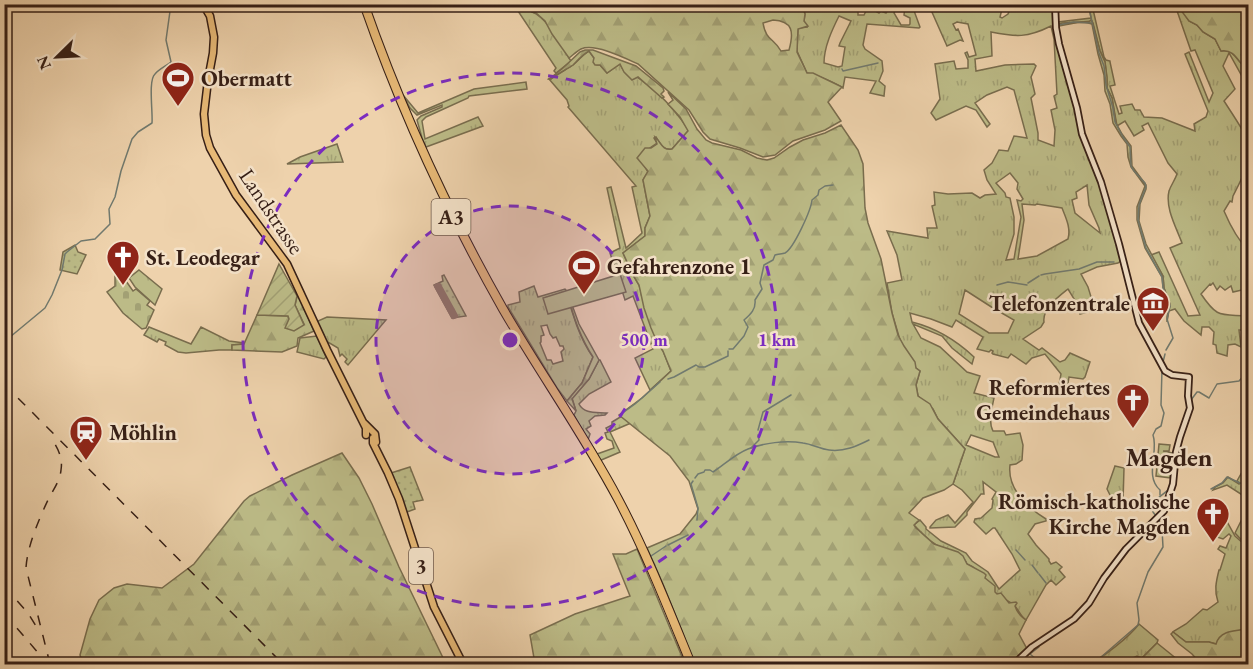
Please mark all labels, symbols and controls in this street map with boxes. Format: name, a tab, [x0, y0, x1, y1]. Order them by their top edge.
north arrow	[27, 27, 87, 87]
text: N	[32, 53, 56, 73]
sports icon: Obermatt	[160, 60, 196, 107]
place label: Obermatt	[201, 64, 293, 93]
street label: Landstrasse	[232, 163, 311, 260]
road number: A3	[432, 199, 470, 235]
church icon: St. Leodegar	[105, 239, 141, 286]
place label: St. Leodegar	[146, 243, 261, 272]
sports icon: Gefahrenzone 1	[566, 248, 602, 295]
place label: Gefahrenzone 1	[607, 252, 751, 281]
museum icon: Telefonzentrale	[1135, 285, 1171, 332]
place label: Telefonzentrale	[989, 289, 1130, 318]
text: 500 m	[620, 328, 668, 351]
text: 1 km	[758, 328, 797, 351]
centre of rings	[500, 330, 520, 350]
place label: Reformiertes Gemeindehaus	[976, 373, 1110, 427]
church icon: Reformiertes Gemeindehaus	[1115, 382, 1151, 429]
station icon: Möhlin	[68, 414, 104, 461]
place label: Möhlin	[109, 418, 178, 447]
district label: Magden	[1125, 440, 1213, 474]
place label: Römisch-katholische Kirche Magden	[998, 487, 1191, 541]
church icon: Römisch-katholische Kirche Magden	[1195, 496, 1231, 543]
road number: 3	[409, 548, 433, 584]

